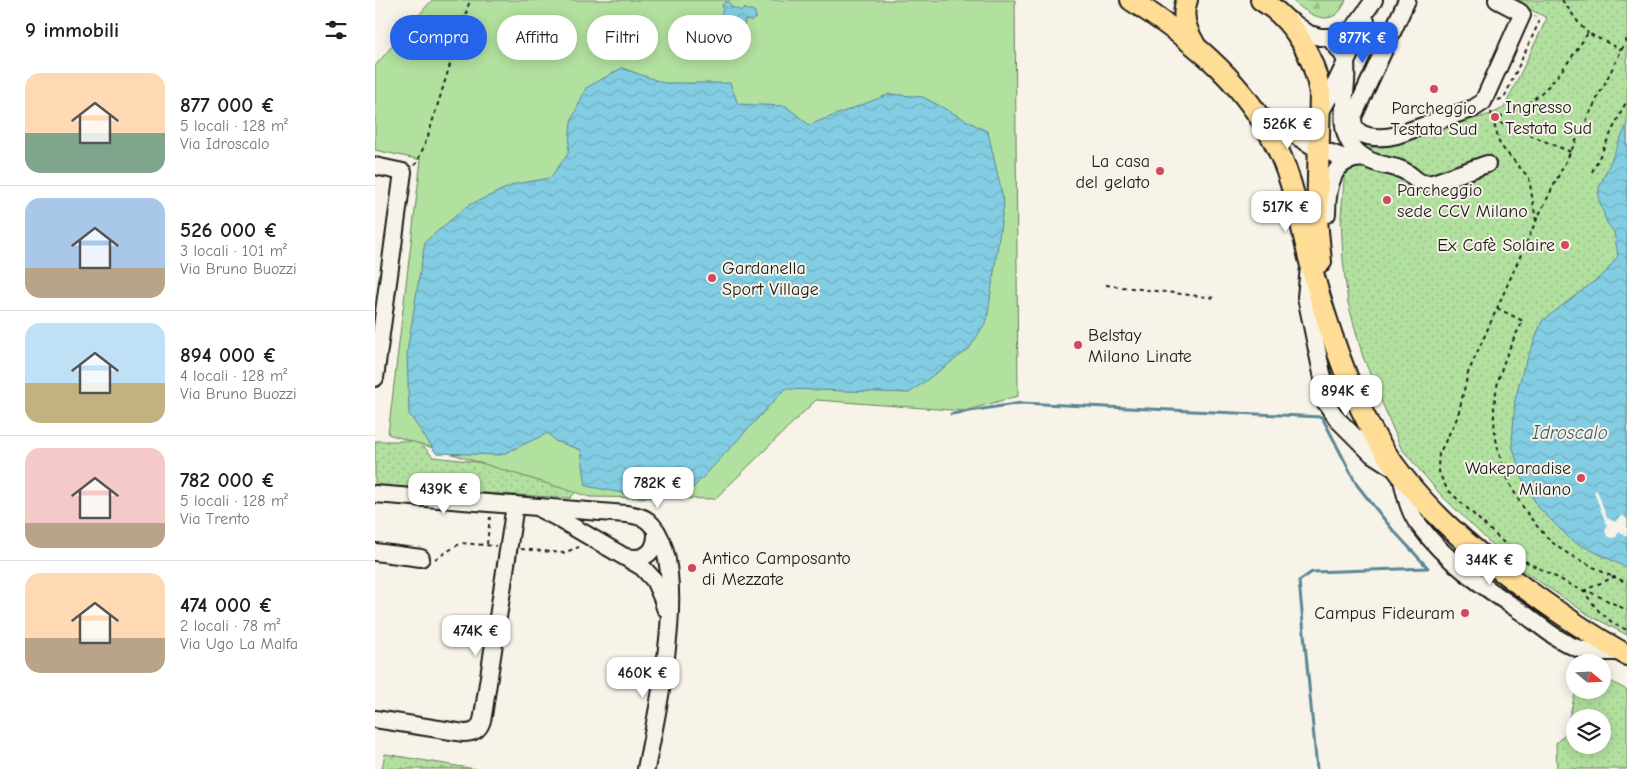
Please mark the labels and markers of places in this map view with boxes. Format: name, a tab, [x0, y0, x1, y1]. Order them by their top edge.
pin: 877K €	[1322, 22, 1404, 64]
marker: Parcheggio Testata Sud	[1428, 83, 1440, 95]
place label: Ingresso Testata Sud	[1505, 97, 1592, 139]
place label: Parcheggio Testata Sud	[1391, 98, 1477, 140]
pin: 526K €	[1247, 108, 1329, 150]
marker: Ingresso Testata Sud	[1489, 111, 1501, 123]
place label: La casa del gelato	[1076, 151, 1150, 193]
marker: La casa del gelato	[1154, 165, 1166, 177]
place label: Parcheggio sede CCV Milano	[1397, 180, 1528, 222]
pin: 517K €	[1245, 190, 1327, 233]
marker: Parcheggio sede CCV Milano	[1381, 194, 1393, 206]
place label: Ex Cafè Solaire	[1437, 235, 1555, 256]
marker: Ex Cafè Solaire	[1559, 239, 1571, 251]
place label: Gardanella Sport Village	[722, 258, 819, 300]
marker: Gardanella Sport Village	[706, 272, 718, 284]
place label: Belstay Milano Linate	[1088, 325, 1192, 367]
marker: Belstay Milano Linate	[1072, 339, 1084, 351]
pin: 894K €	[1305, 374, 1387, 417]
place label: Wakeparadise Milano	[1465, 458, 1571, 500]
pin: 782K €	[617, 466, 699, 509]
pin: 439K €	[403, 472, 485, 515]
marker: Wakeparadise Milano	[1575, 472, 1587, 484]
pin: 344K €	[1449, 544, 1531, 586]
place label: Antico Camposanto di Mezzate	[702, 548, 851, 590]
marker: Antico Camposanto di Mezzate	[686, 562, 698, 574]
place label: Campus Fideuram	[1314, 603, 1455, 624]
marker: Campus Fideuram	[1459, 607, 1471, 619]
pin: 474K €	[435, 614, 517, 657]
pin: 460K €	[602, 656, 684, 699]

